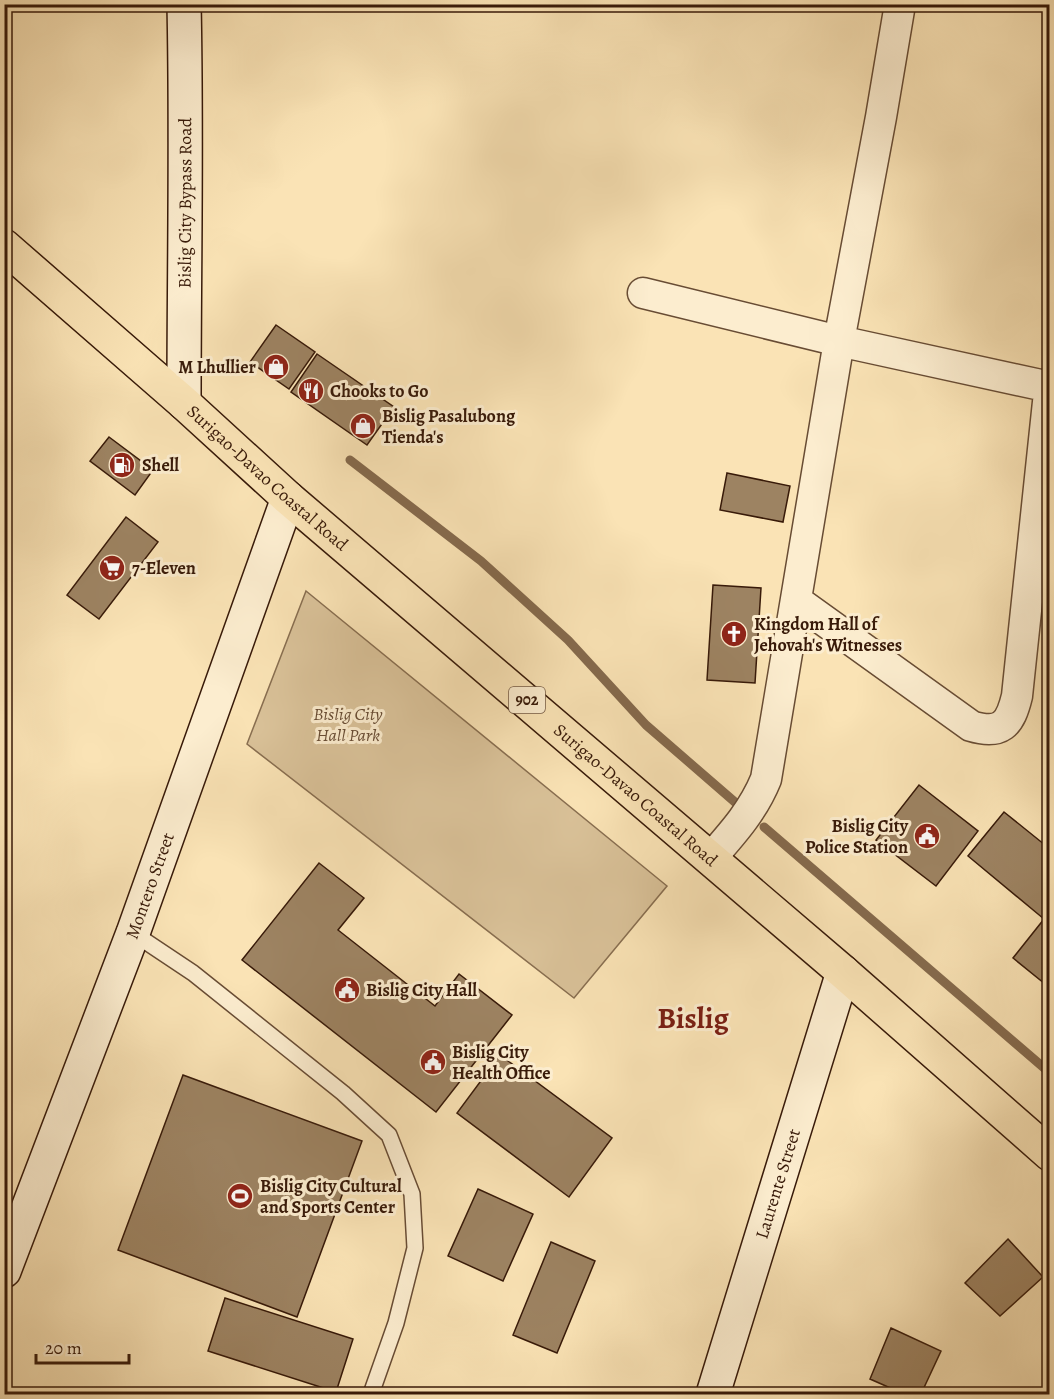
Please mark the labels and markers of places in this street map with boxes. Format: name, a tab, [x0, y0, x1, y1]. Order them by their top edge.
shop icon: M Lhullier	[261, 352, 291, 382]
place label: M Lhullier	[178, 355, 257, 379]
restaurant icon: Chooks to Go	[296, 376, 326, 406]
place label: Chooks to Go	[330, 379, 428, 403]
place label: Bislig Pasalubong Tienda's	[382, 404, 516, 449]
shop icon: Bislig Pasalubong Tienda's	[348, 411, 378, 441]
fuel station icon: Shell	[107, 450, 137, 480]
place label: Shell	[142, 453, 179, 477]
supermarket icon: 7-Eleven	[97, 553, 127, 583]
place label: 7-Eleven	[132, 556, 196, 580]
place label: Kingdom Hall of Jehovah's Witnesses	[754, 612, 902, 657]
church icon: Kingdom Hall of Jehovah's Witnesses	[719, 619, 749, 649]
place label: Bislig City Police Station	[805, 814, 909, 859]
public building icon: Bislig City Police Station	[912, 821, 942, 851]
public building icon: Bislig City Hall	[332, 975, 362, 1005]
place label: Bislig City Hall	[366, 978, 477, 1002]
place label: Bislig City Health Office	[452, 1040, 551, 1085]
public building icon: Bislig City Health Office	[418, 1047, 448, 1077]
place label: Bislig City Cultural and Sports Center	[260, 1174, 402, 1219]
sports icon: Bislig City Cultural and Sports Center	[225, 1181, 255, 1211]

